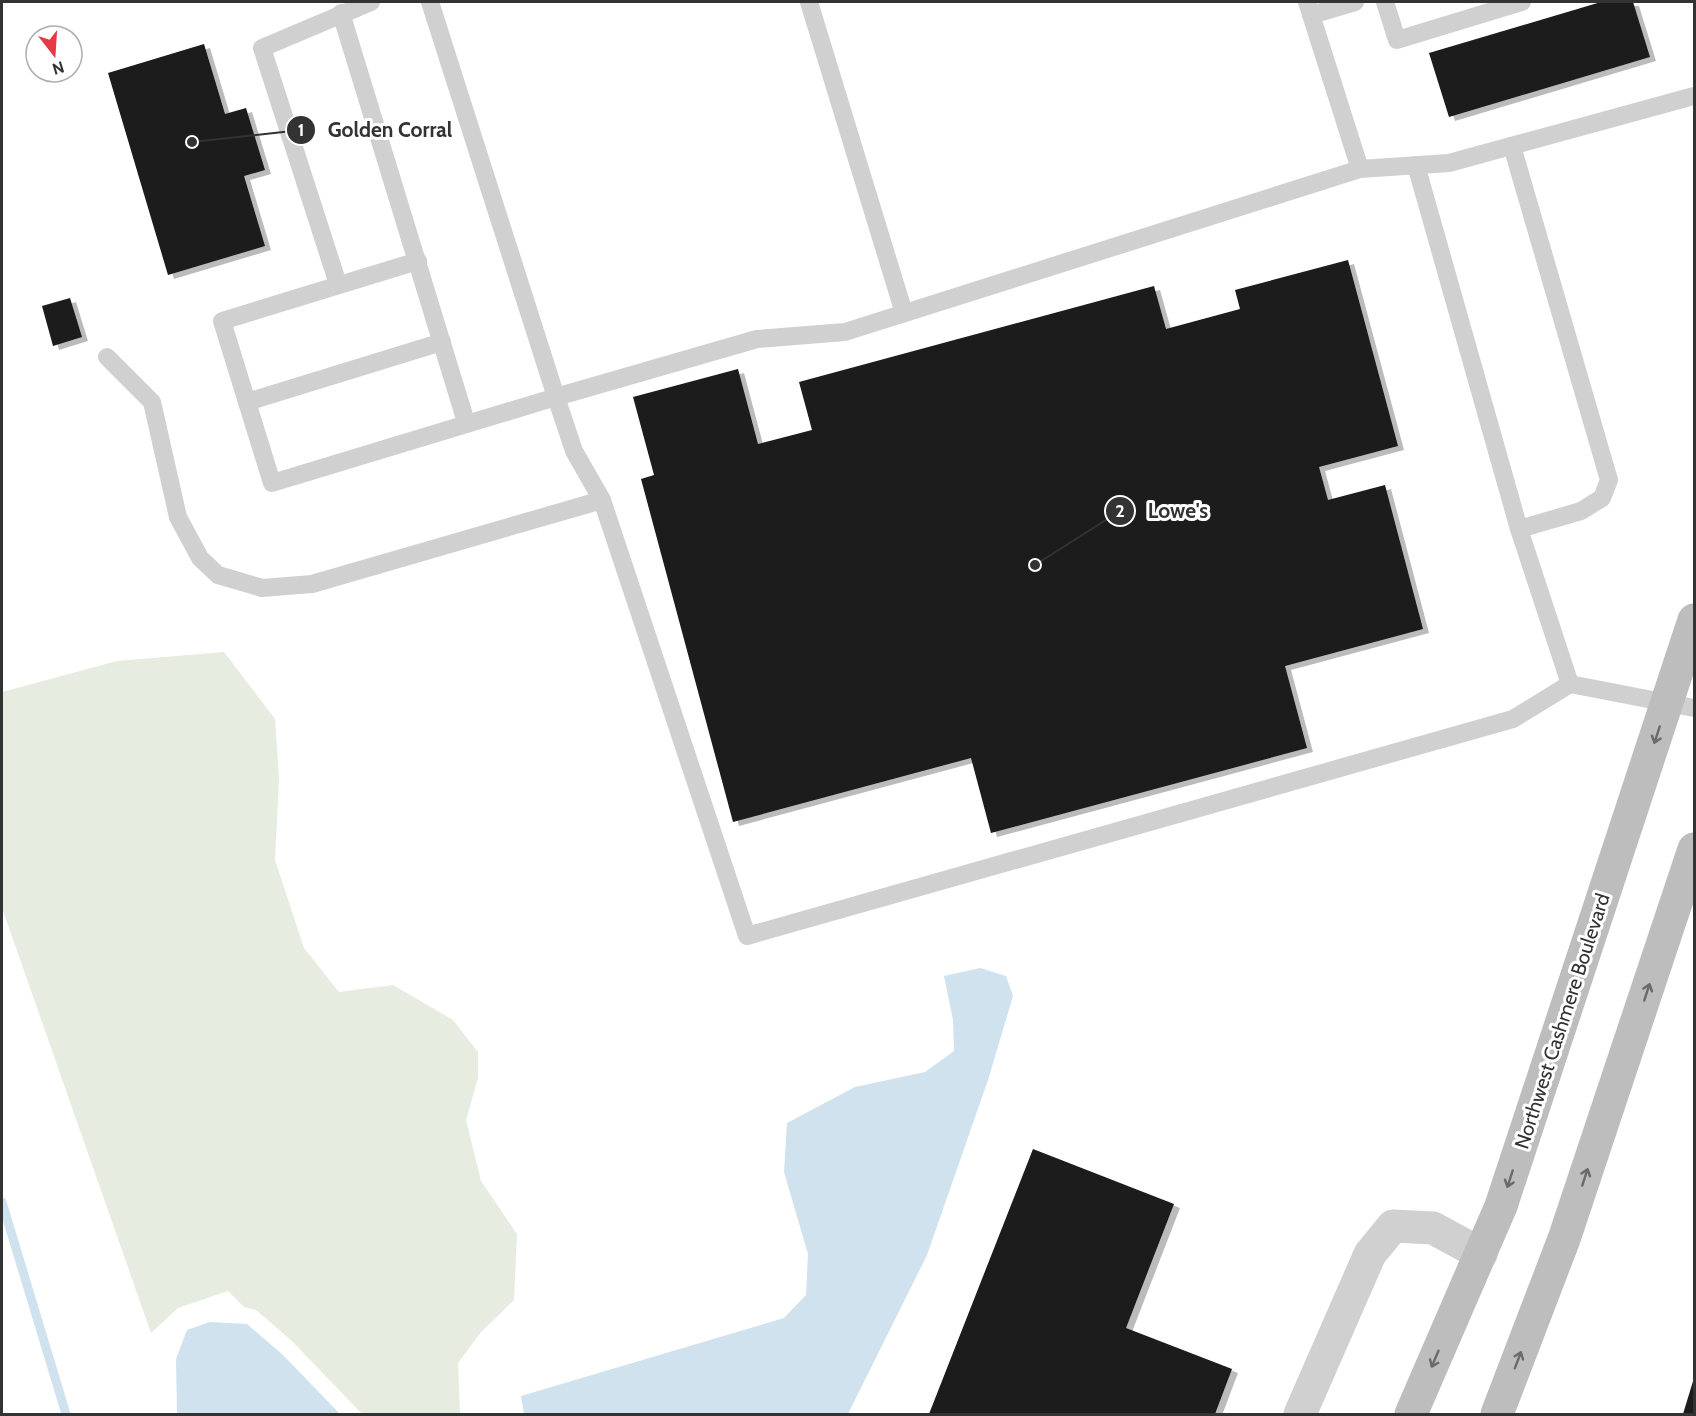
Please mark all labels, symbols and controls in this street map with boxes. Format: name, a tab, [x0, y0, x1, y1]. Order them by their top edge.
north arrow	[24, 24, 84, 84]
text: N	[50, 57, 66, 79]
callout: Golden Corral	[286, 110, 464, 149]
text: Golden Corral	[328, 117, 453, 142]
text: 1	[298, 119, 304, 141]
callout: Lowe's	[1105, 491, 1220, 530]
text: Lowe's	[1148, 498, 1208, 523]
text: 2	[1115, 500, 1125, 522]
one-way arrow	[1650, 725, 1661, 744]
street label: Northwest Cashmere Boulevard	[1509, 890, 1615, 1152]
one-way arrow	[1642, 983, 1653, 1002]
one-way arrow	[1581, 1168, 1592, 1187]
one-way arrow	[1503, 1169, 1514, 1188]
one-way arrow	[1429, 1350, 1440, 1368]
one-way arrow	[1514, 1351, 1525, 1370]

